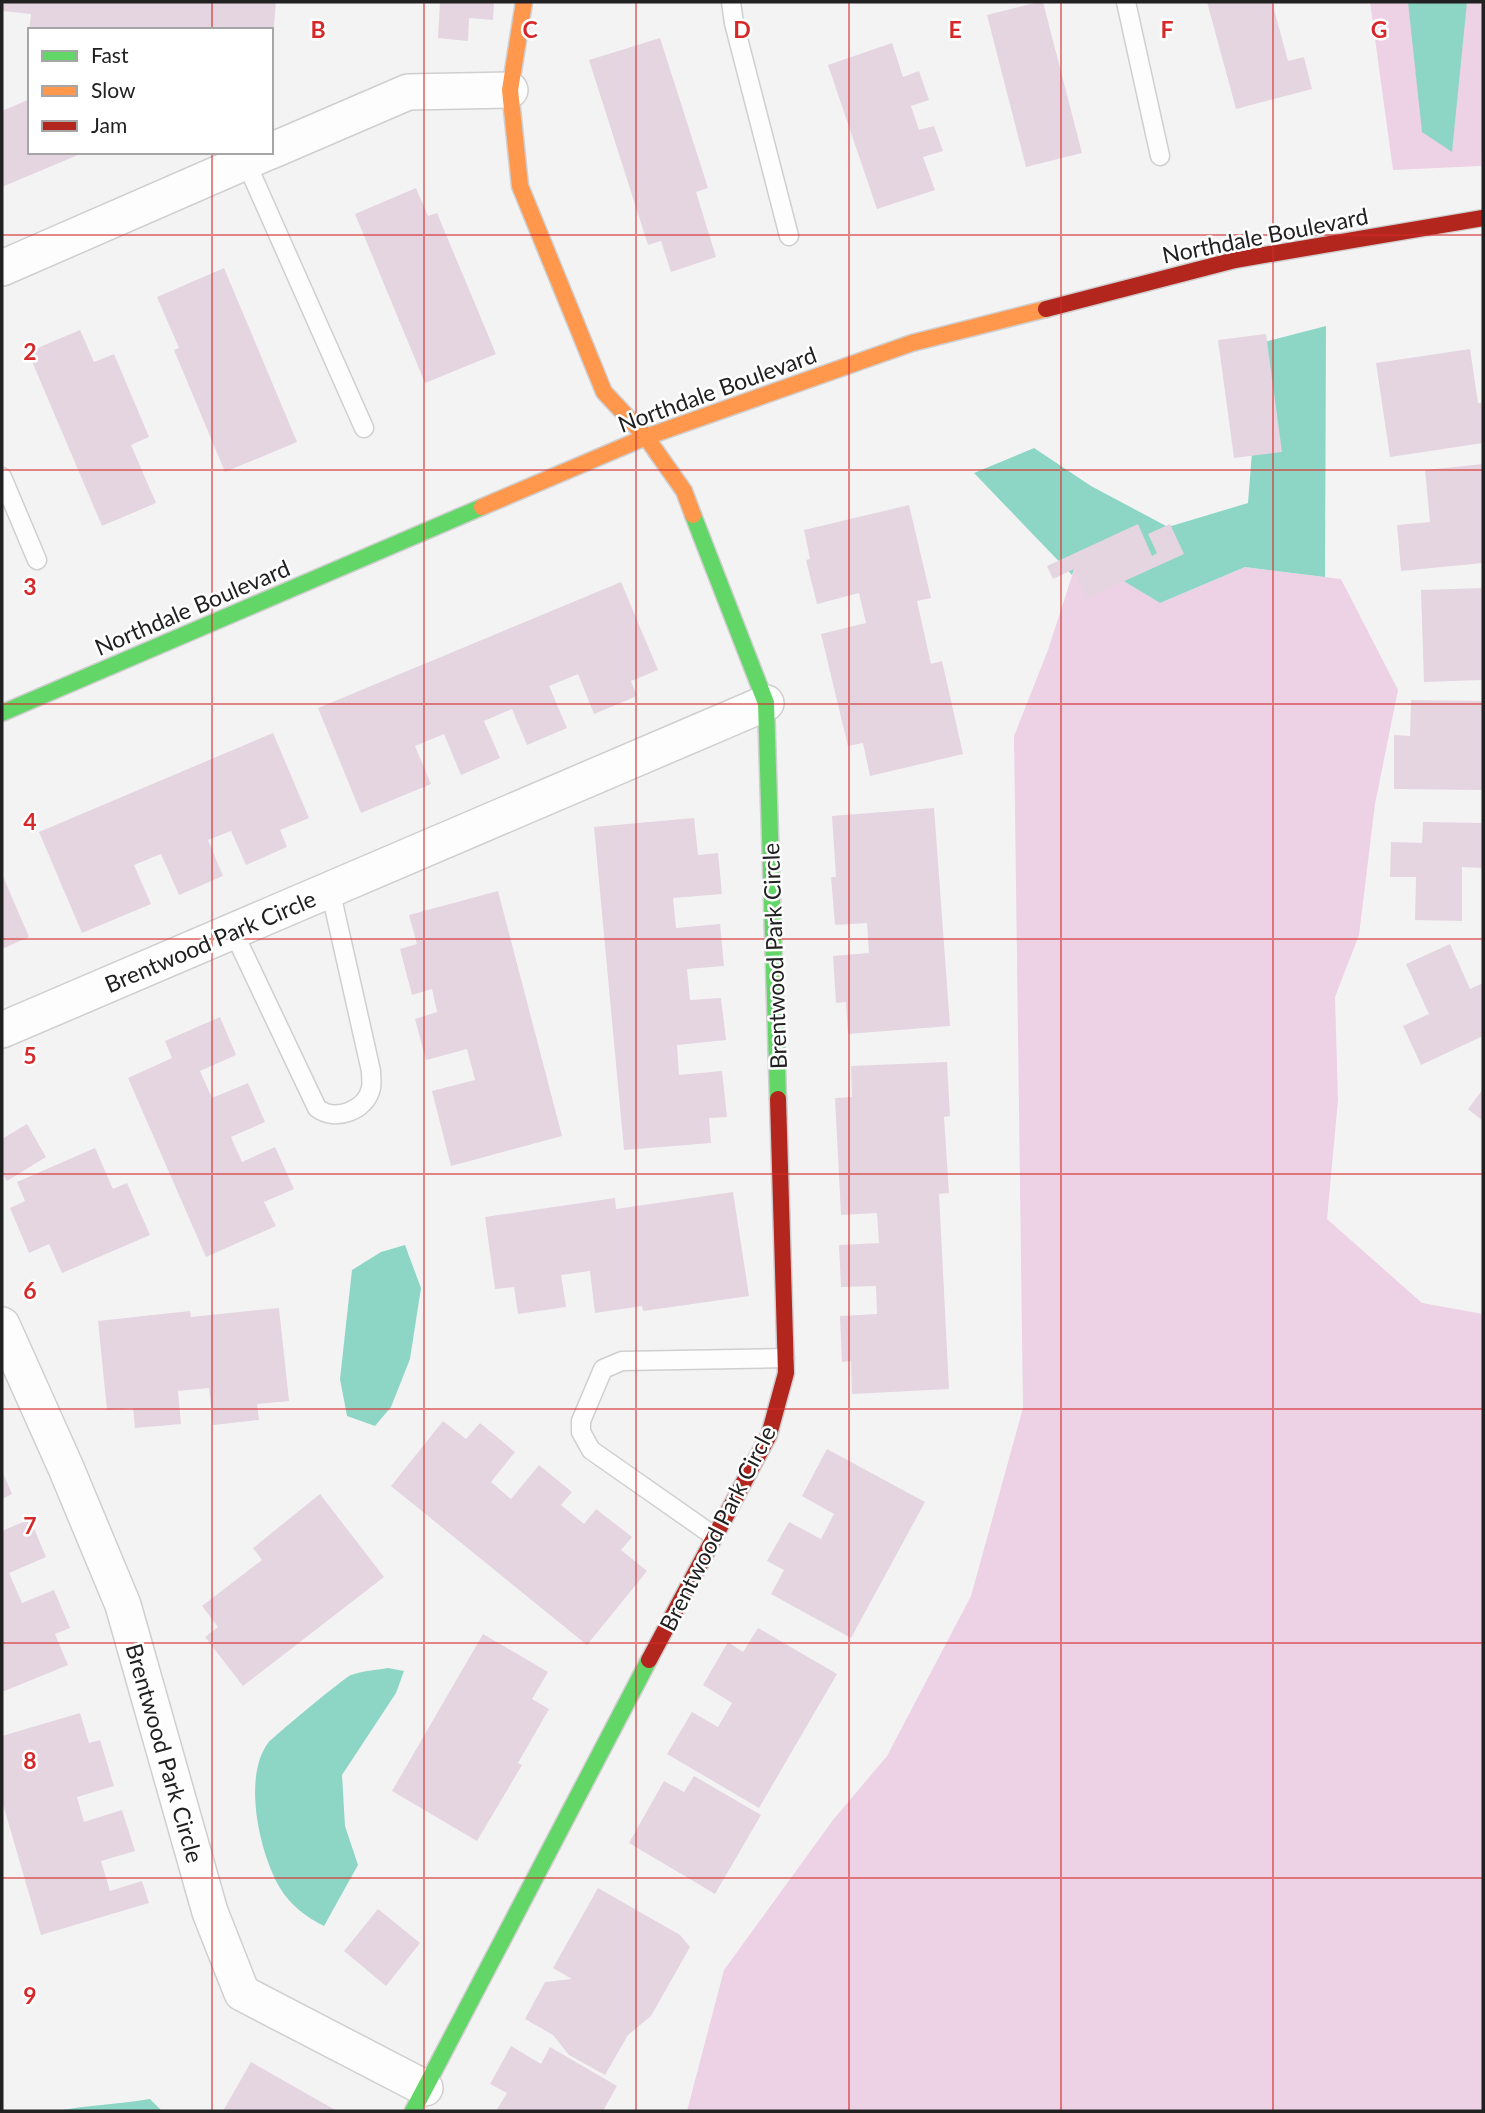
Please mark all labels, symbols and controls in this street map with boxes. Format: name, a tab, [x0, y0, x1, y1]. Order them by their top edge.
text: B	[310, 15, 326, 43]
text: C	[522, 15, 538, 43]
text: D	[733, 15, 751, 43]
text: E	[948, 15, 962, 43]
text: F	[1160, 15, 1174, 43]
text: G	[1371, 15, 1387, 43]
legend	[28, 28, 273, 154]
text: Fast	[91, 42, 129, 67]
text: Slow	[91, 77, 136, 102]
text: Jam	[91, 112, 127, 137]
street label: Northdale Boulevard	[1160, 201, 1370, 269]
text: 2	[23, 337, 37, 365]
street label: Northdale Boulevard	[614, 340, 820, 438]
street label: Northdale Boulevard	[90, 553, 294, 661]
text: 3	[23, 572, 37, 600]
text: 4	[23, 807, 37, 835]
street label: Brentwood Park Circle	[756, 842, 792, 1070]
street label: Brentwood Park Circle	[100, 884, 320, 998]
text: 5	[23, 1041, 37, 1069]
text: 6	[23, 1276, 37, 1304]
street label: Brentwood Park Circle	[653, 1421, 781, 1635]
text: 7	[23, 1511, 37, 1539]
street label: Brentwood Park Circle	[120, 1640, 210, 1866]
text: 8	[23, 1746, 37, 1774]
text: 9	[23, 1981, 37, 2009]

